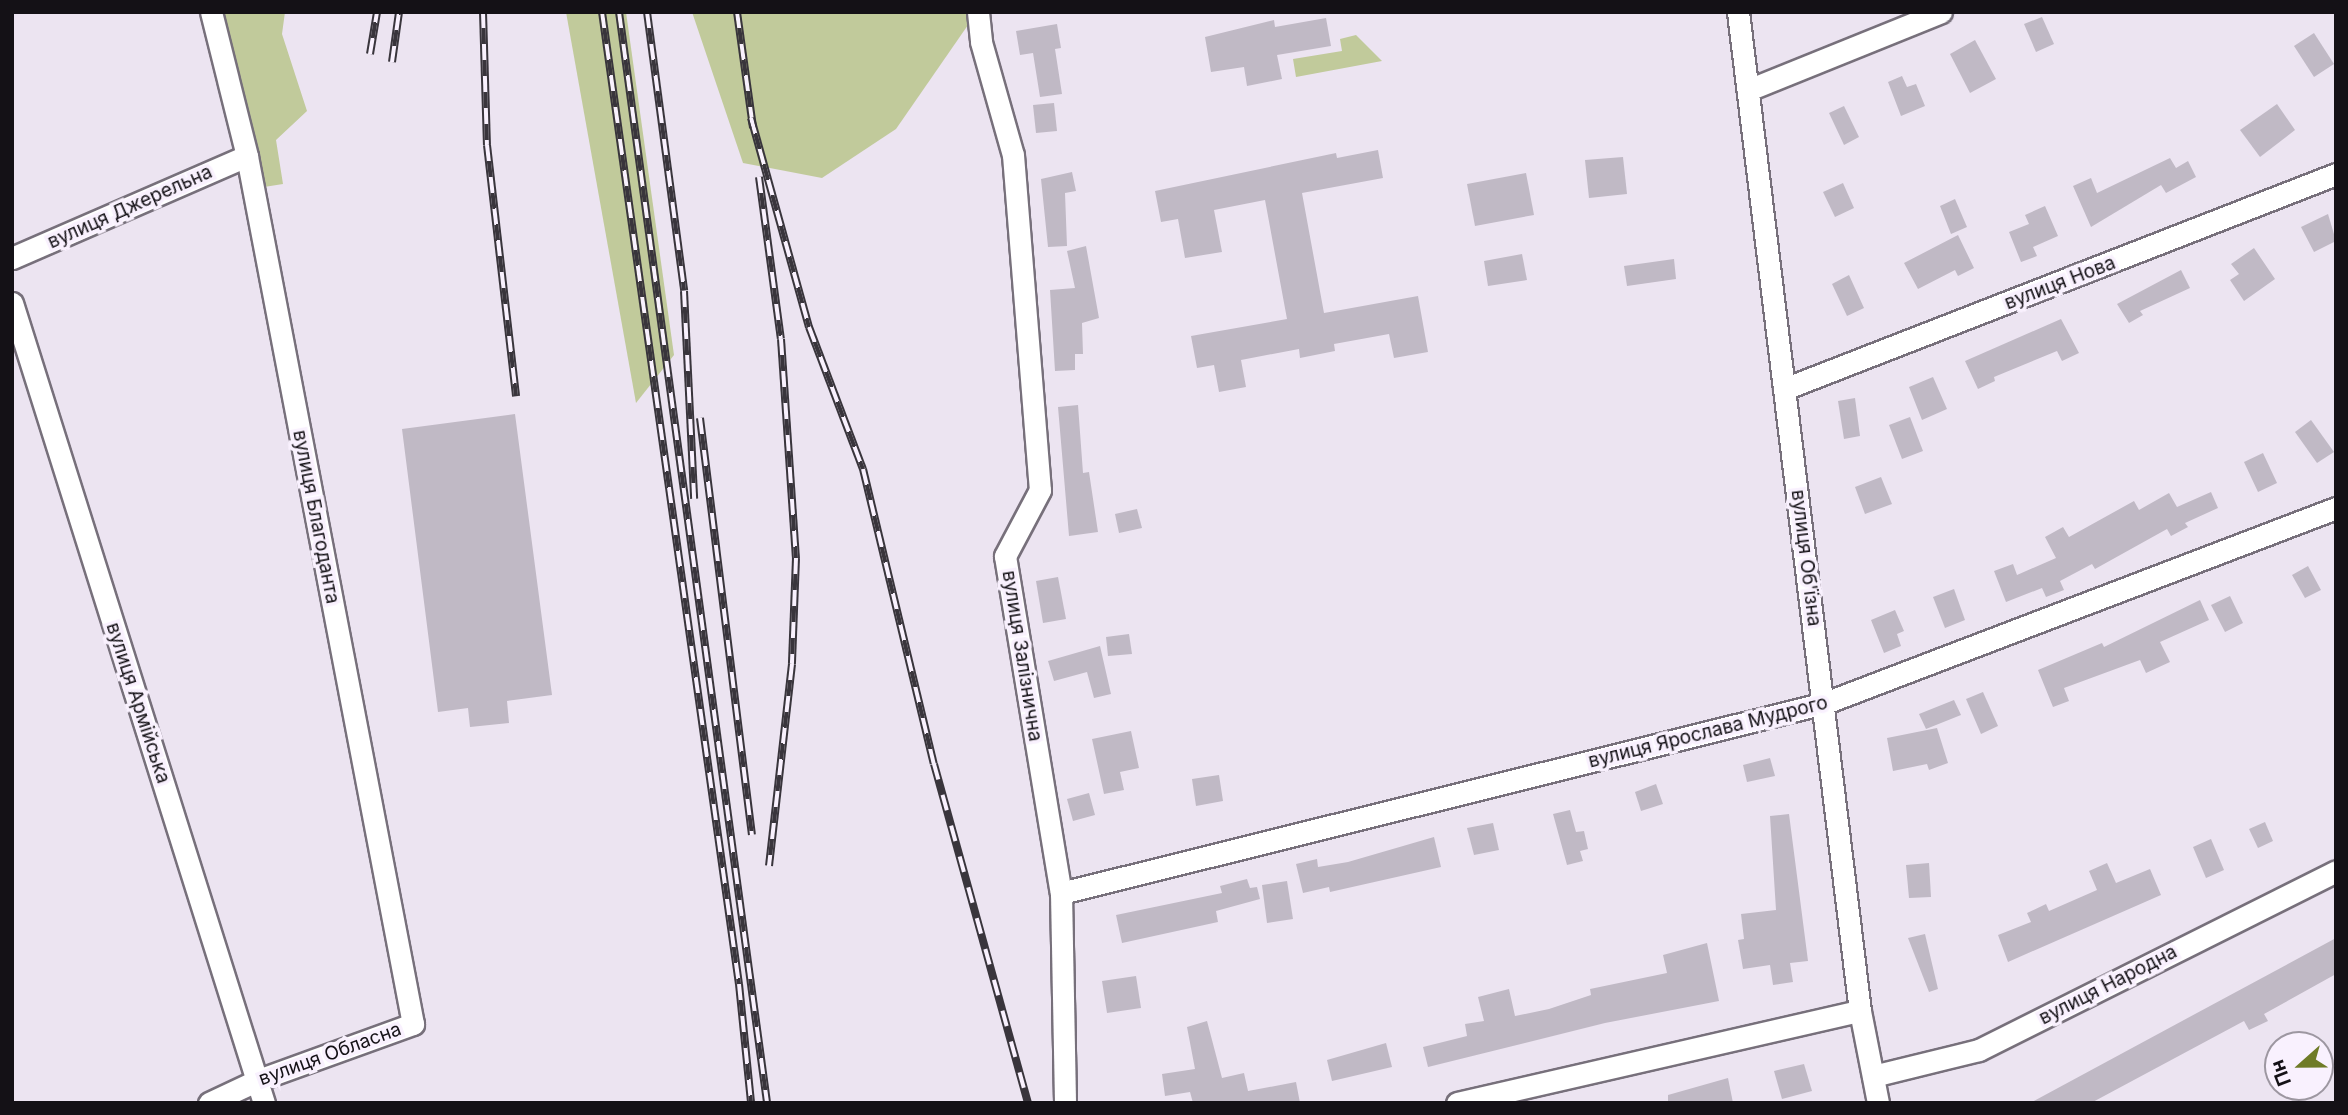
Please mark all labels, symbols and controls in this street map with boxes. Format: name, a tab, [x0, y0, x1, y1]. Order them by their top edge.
street label: вулиця Джерельна	[44, 160, 216, 254]
street label: вулиця Нова	[2001, 251, 2119, 315]
street label: вулиця Благоданта	[288, 428, 344, 606]
street label: вулиця Об'їзна	[1786, 488, 1826, 628]
street label: вулиця Залізнична	[997, 569, 1047, 743]
street label: вулиця Армійська	[101, 620, 175, 786]
street label: вулиця Ярослава Мудрого	[1586, 691, 1830, 773]
street label: вулиця Народна	[2035, 940, 2181, 1030]
street label: вулиця Обласна	[256, 1018, 404, 1090]
north arrow	[2264, 1031, 2334, 1101]
text: Пн	[2265, 1057, 2296, 1089]

